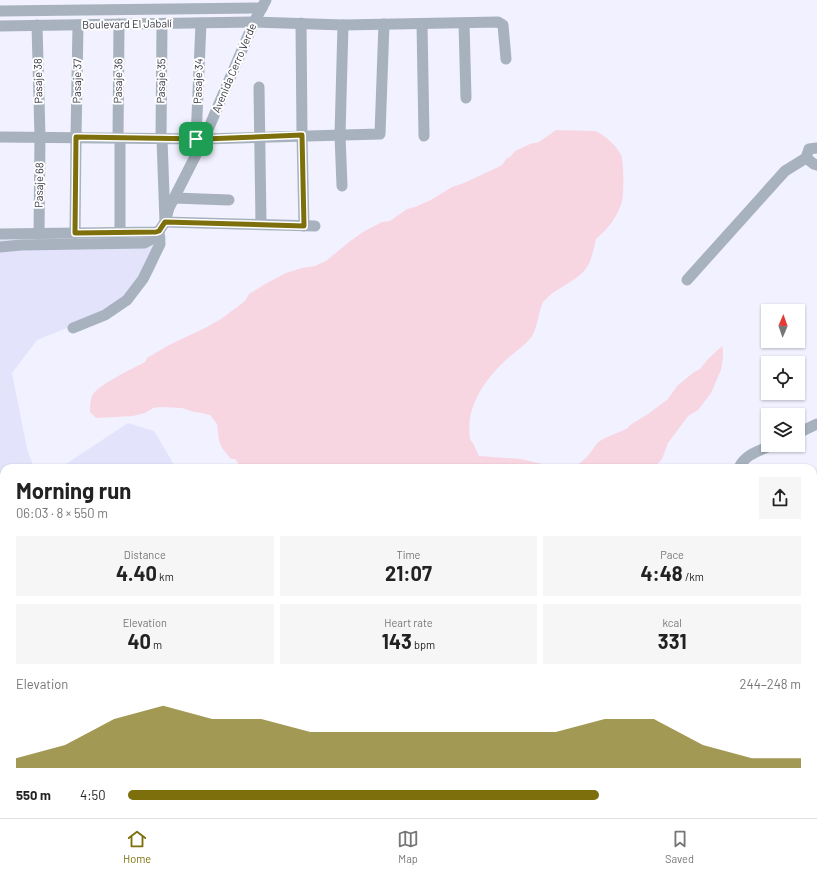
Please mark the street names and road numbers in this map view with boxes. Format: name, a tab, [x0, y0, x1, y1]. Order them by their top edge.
street label: Boulevard El Jabalí	[82, 16, 173, 31]
street label: Avenida Cerro Verde	[209, 21, 258, 115]
street label: Pasaje 38	[31, 58, 44, 104]
street label: Pasaje 36	[111, 58, 124, 104]
street label: Pasaje 35	[154, 58, 167, 104]
street label: Pasaje 34	[190, 58, 205, 104]
street label: Pasaje 37	[70, 59, 83, 103]
street label: Pasaje 68	[32, 162, 45, 208]

